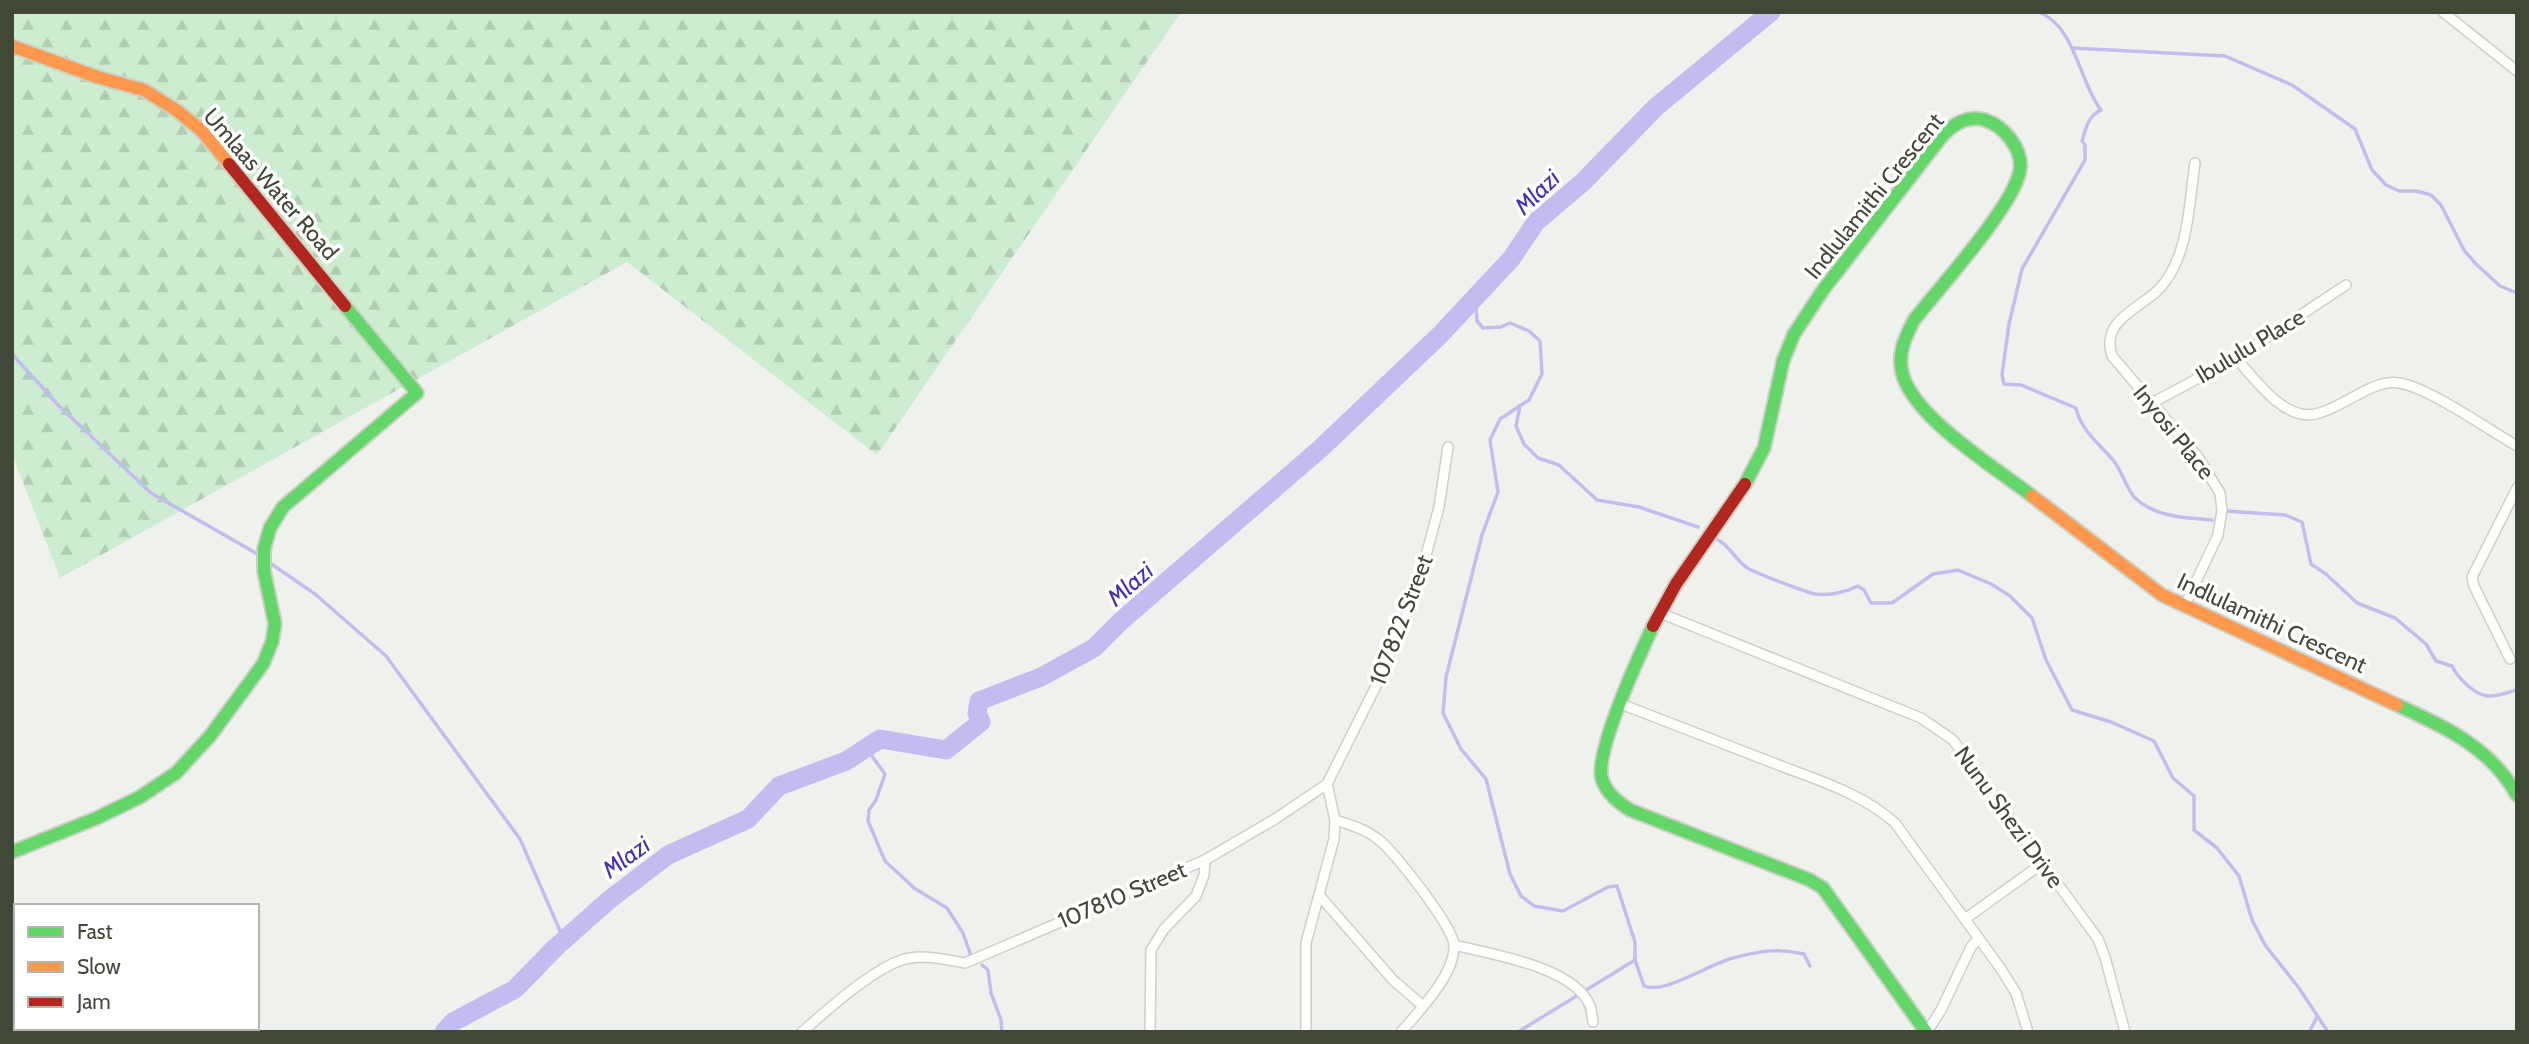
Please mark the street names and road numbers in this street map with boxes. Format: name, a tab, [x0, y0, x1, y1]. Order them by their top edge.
street label: Umlaas Water Road	[197, 102, 345, 266]
street label: Indlulamithi Crescent	[1799, 107, 1950, 285]
street label: Ibululu Place	[2190, 302, 2310, 389]
street label: Inyosi Place	[2127, 379, 2221, 485]
street label: 107822 Street	[1363, 551, 1439, 689]
street label: Indlulamithi Crescent	[2173, 567, 2371, 679]
street label: Nunu Shezi Drive	[1948, 741, 2070, 893]
street label: 107810 Street	[1054, 855, 1191, 935]

